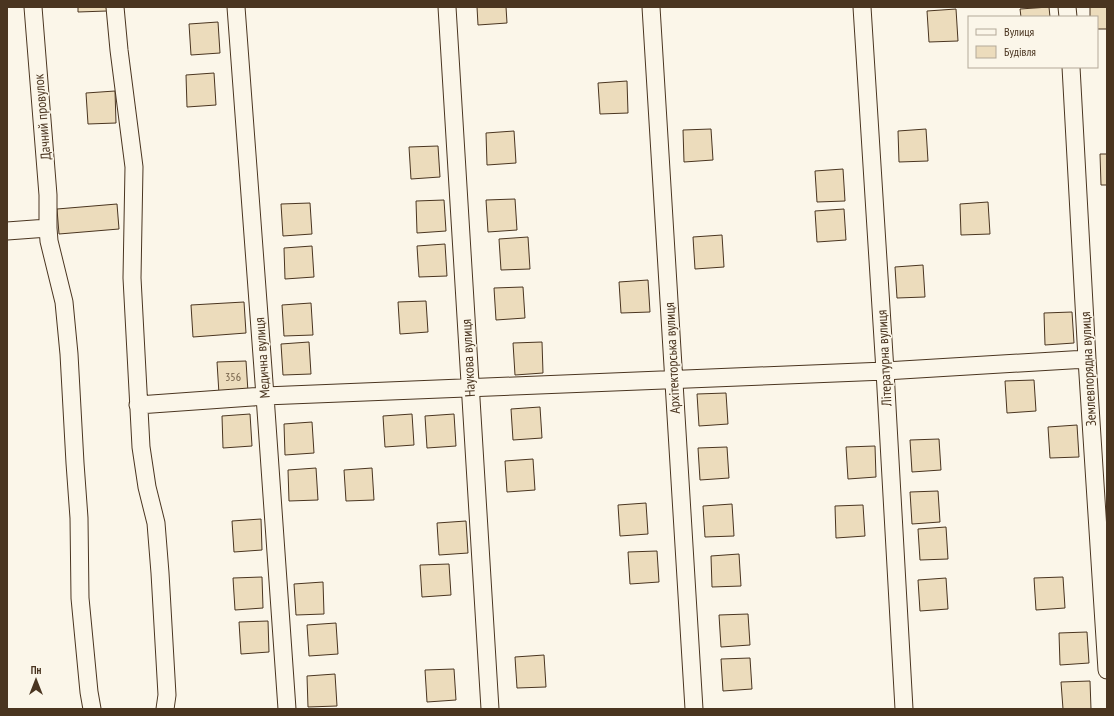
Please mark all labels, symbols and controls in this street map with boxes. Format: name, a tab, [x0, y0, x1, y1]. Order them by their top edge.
legend	[968, 16, 1098, 68]
text: Вулиця	[1004, 24, 1034, 39]
text: Будівля	[1004, 44, 1036, 59]
street label: Дачний провулок	[29, 73, 55, 161]
street label: Архітекторська вулиця	[660, 302, 684, 414]
street label: Літературна вулиця	[872, 309, 896, 408]
street label: Землевпорядна вулиця	[1076, 311, 1100, 427]
street label: Медична вулиця	[250, 317, 274, 399]
street label: Наукова вулиця	[457, 319, 479, 397]
house number: 356	[225, 369, 241, 384]
north arrow	[16, 660, 56, 700]
text: Пн	[31, 663, 41, 677]

